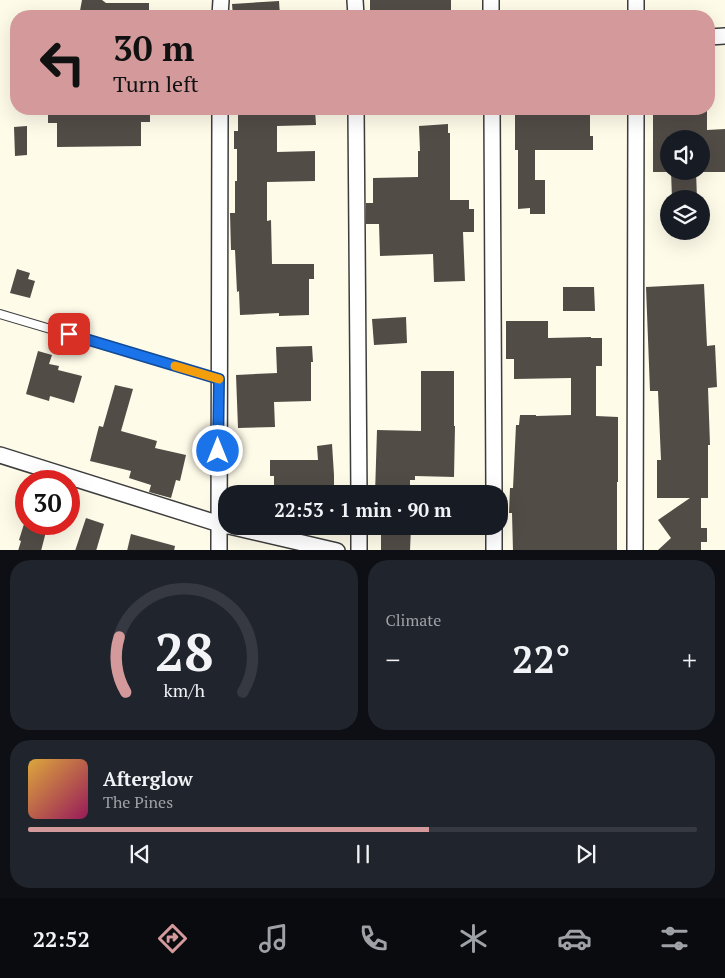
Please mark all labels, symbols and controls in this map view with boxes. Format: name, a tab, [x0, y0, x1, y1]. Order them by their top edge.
text: 30 m	[113, 25, 194, 71]
icon: left	[30, 30, 95, 95]
text: Turn left	[113, 69, 199, 98]
map controls	[660, 130, 710, 240]
button: sound	[660, 130, 710, 180]
button: layers	[660, 190, 710, 240]
pin	[48, 313, 90, 355]
icon: arrive	[55, 320, 83, 348]
position arrow	[191, 424, 243, 476]
speed limit sign: 30	[15, 470, 80, 535]
text: 22:53 · 1 min · 90 m	[274, 497, 452, 522]
text: Climate	[386, 609, 441, 631]
text: 28	[154, 617, 213, 686]
text: 22°	[512, 634, 571, 684]
text: −	[386, 641, 400, 678]
text: +	[682, 641, 697, 678]
text: km/h	[163, 678, 205, 702]
text: Afterglow	[103, 766, 193, 791]
text: The Pines	[103, 791, 173, 813]
icon: previous	[126, 840, 154, 868]
icon: pause	[349, 840, 377, 868]
icon: next	[572, 840, 600, 868]
icon: directions	[155, 921, 190, 956]
icon: music	[256, 921, 291, 956]
icon: phone	[356, 921, 391, 956]
icon: climate	[456, 921, 491, 956]
icon: car	[557, 921, 592, 956]
icon: filters	[657, 921, 692, 956]
text: 22:52	[33, 924, 90, 953]

